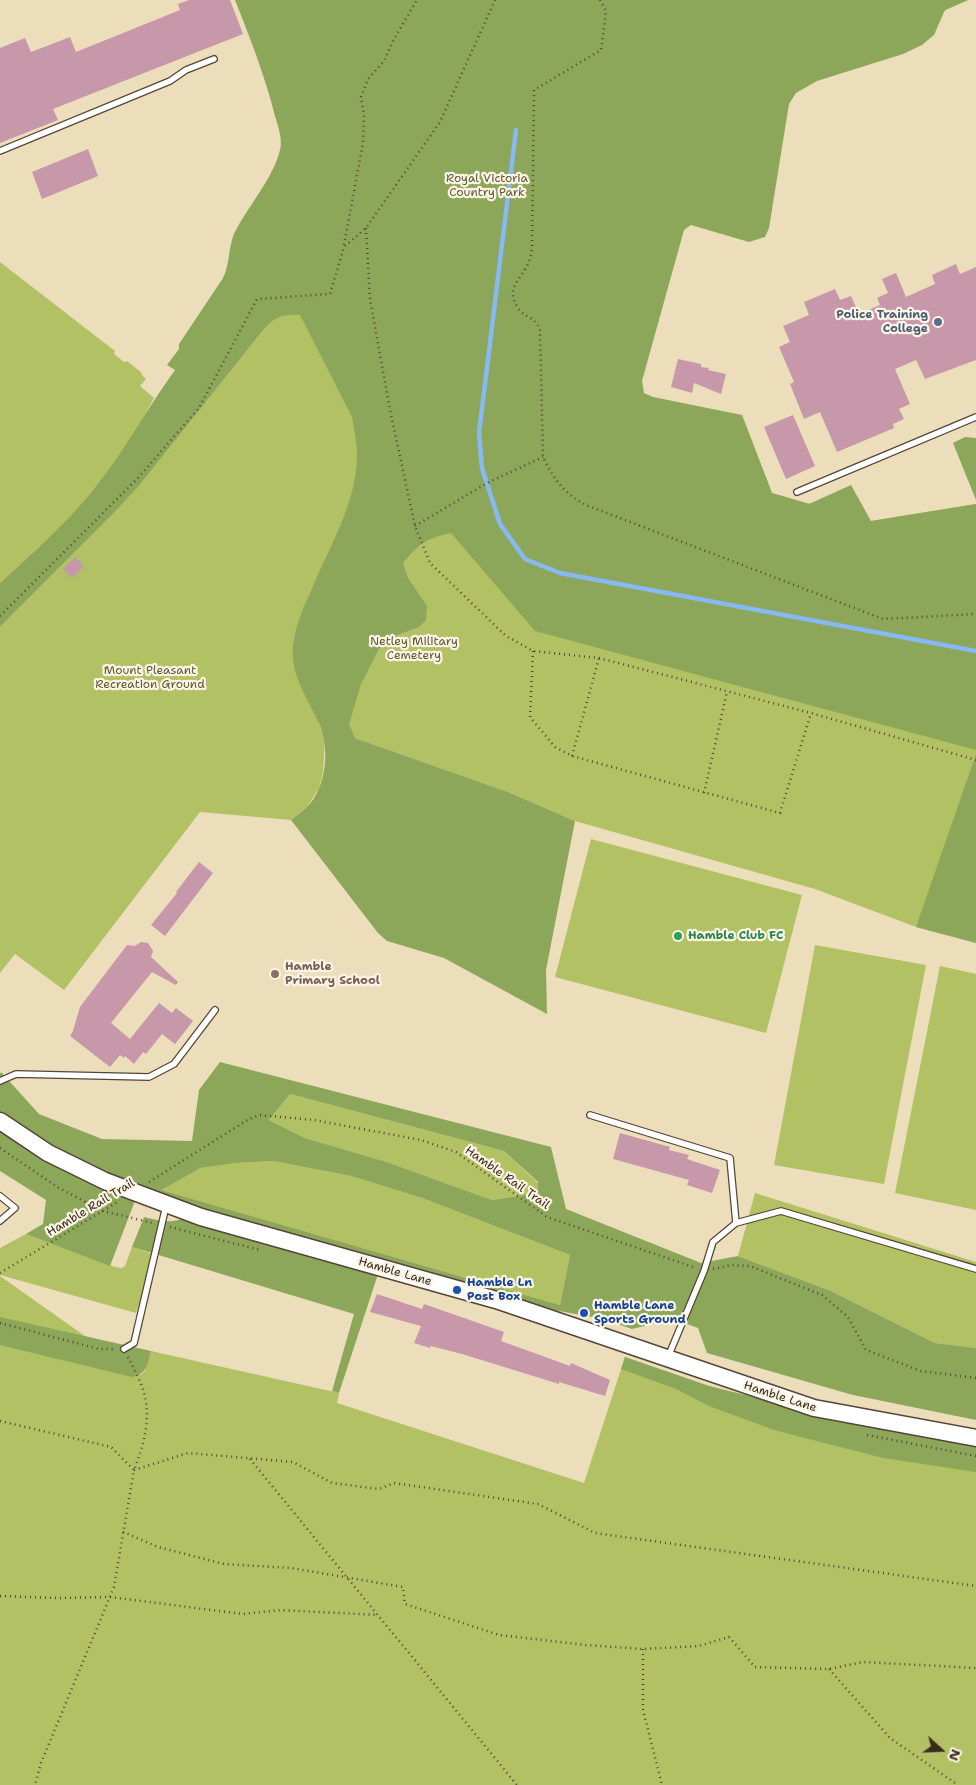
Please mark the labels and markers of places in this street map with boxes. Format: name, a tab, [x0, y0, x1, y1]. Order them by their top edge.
place label: Police Training College	[836, 308, 928, 336]
marker: Police Training College	[932, 316, 944, 328]
place label: Hamble Club FC	[688, 929, 783, 943]
marker: Hamble Club FC	[672, 930, 684, 942]
place label: Hamble Primary School	[285, 960, 380, 988]
marker: Hamble Primary School	[269, 968, 281, 980]
place label: Hamble Ln Post Box	[467, 1276, 532, 1304]
marker: Hamble Ln Post Box	[451, 1284, 463, 1296]
place label: Hamble Lane Sports Ground	[594, 1299, 686, 1327]
marker: Hamble Lane Sports Ground	[578, 1307, 590, 1319]

